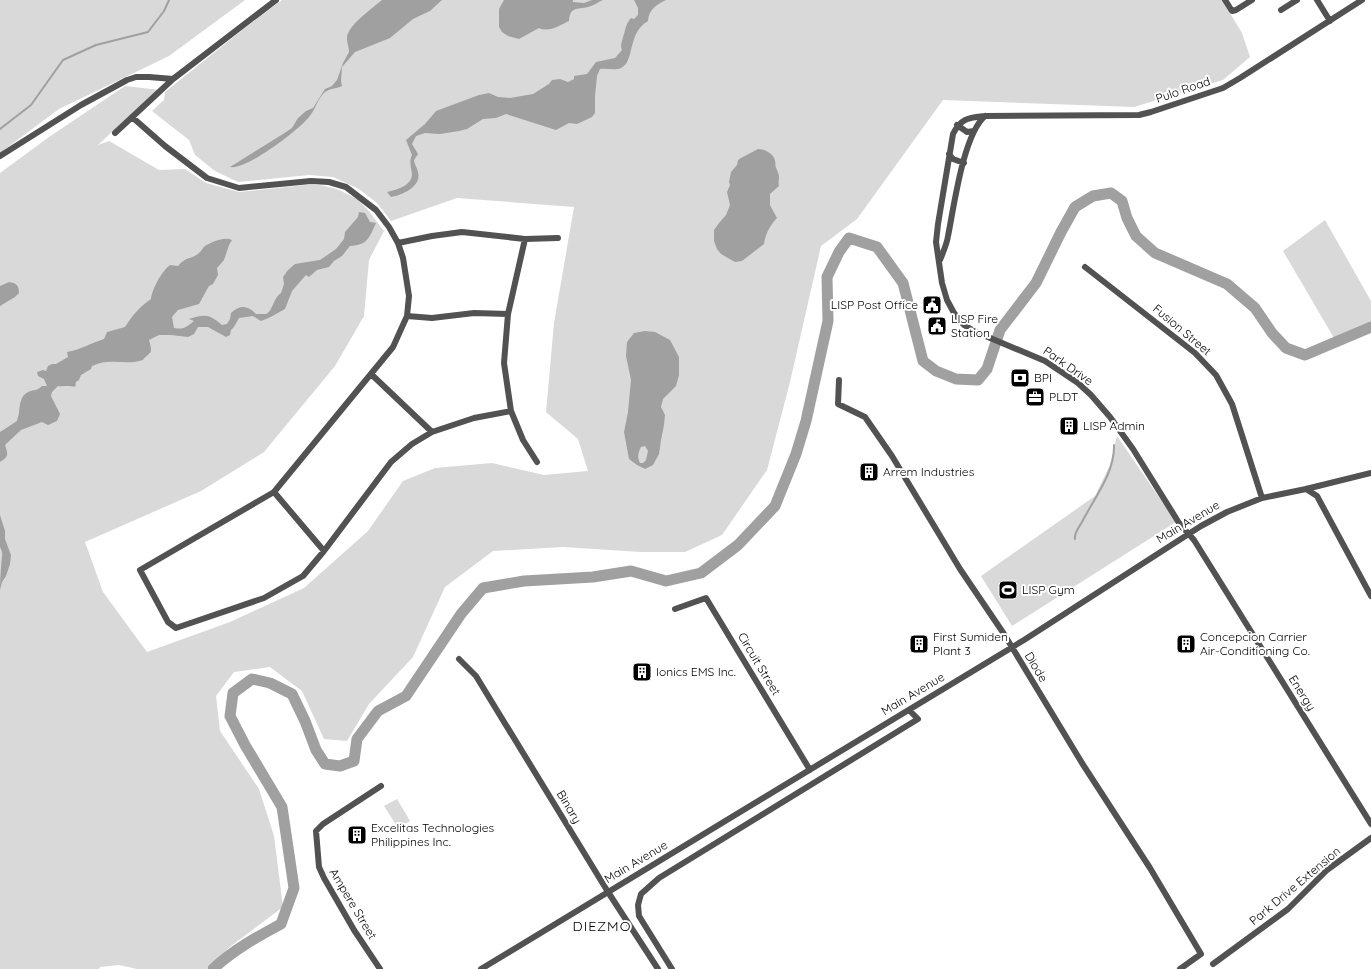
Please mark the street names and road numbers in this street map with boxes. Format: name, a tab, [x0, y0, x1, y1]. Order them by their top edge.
street label: Pulo Road	[1154, 73, 1212, 106]
street label: Fusion Street	[1150, 301, 1215, 358]
street label: Park Drive	[1040, 343, 1096, 388]
street label: Main Avenue	[1153, 497, 1222, 546]
street label: Circuit Street	[735, 630, 784, 698]
street label: Diode	[1022, 649, 1051, 685]
street label: Main Avenue	[878, 669, 947, 718]
street label: Energy	[1286, 672, 1319, 713]
street label: Binary	[554, 787, 585, 826]
street label: Main Avenue	[601, 837, 670, 886]
street label: Park Drive Extension	[1246, 843, 1343, 928]
street label: Ampere Street	[326, 866, 380, 942]

